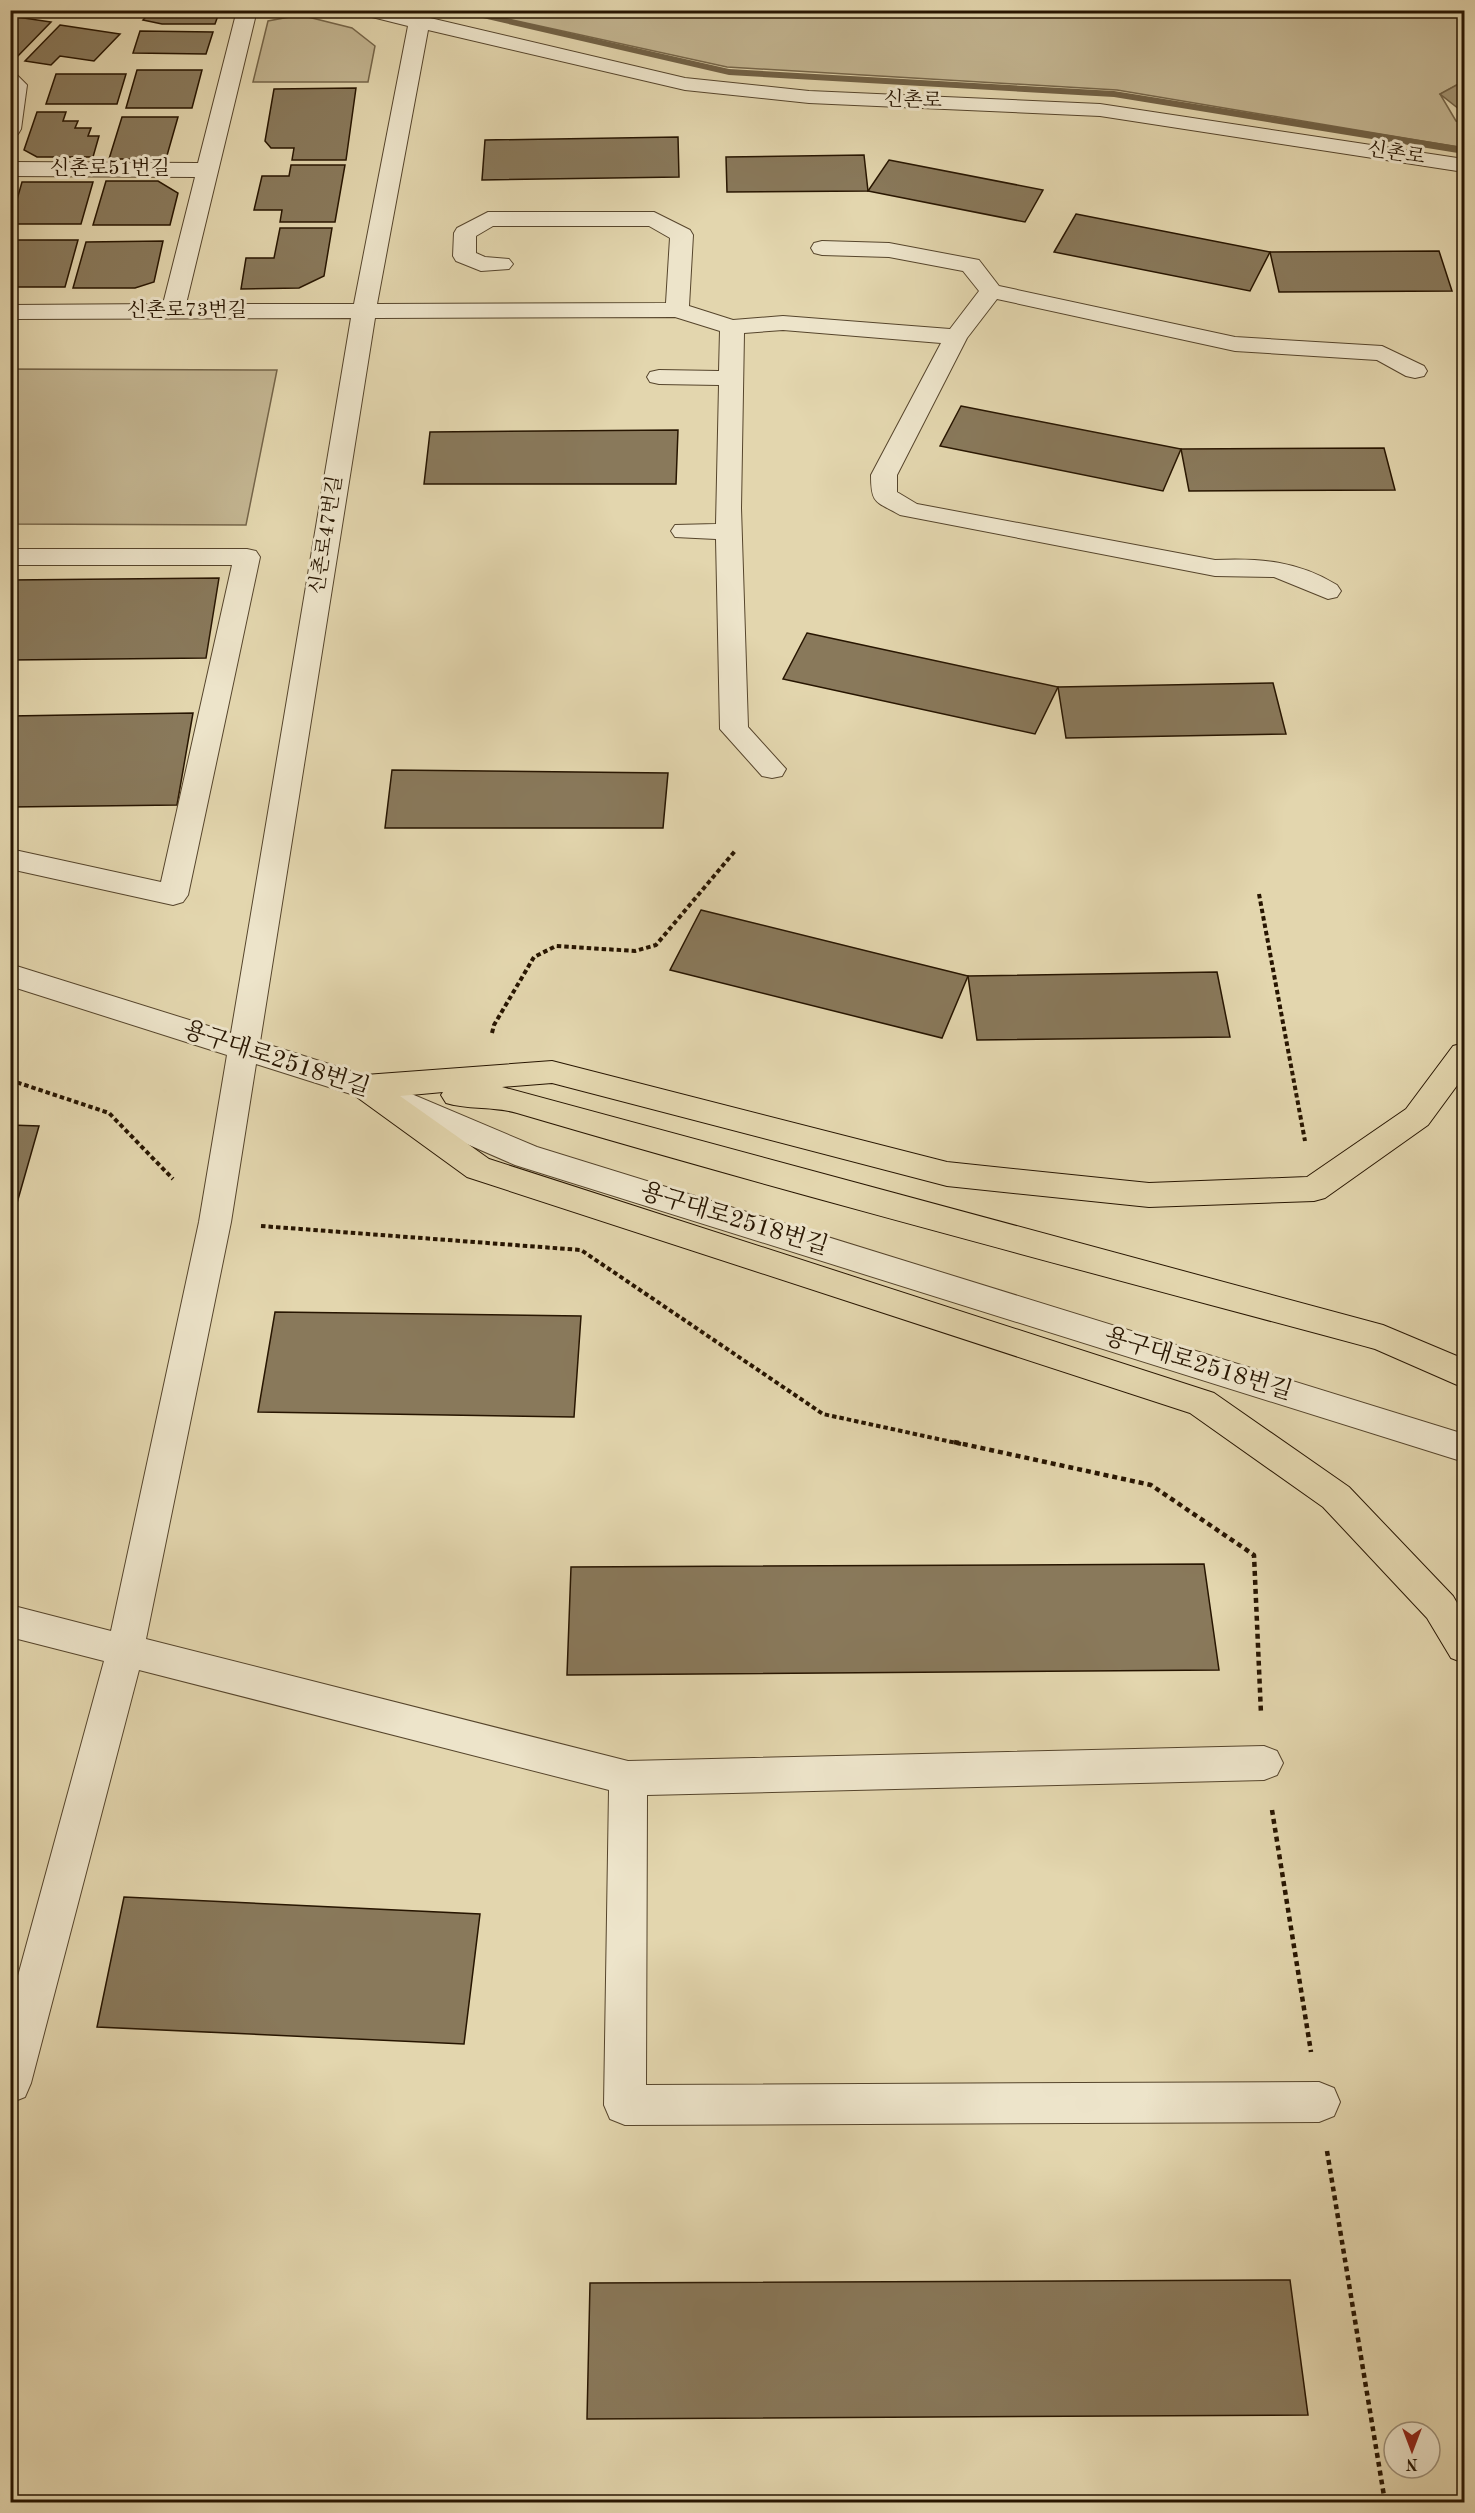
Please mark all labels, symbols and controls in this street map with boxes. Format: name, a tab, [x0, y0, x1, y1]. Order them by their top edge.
street label: 신촌로	[884, 88, 942, 112]
street label: 신촌로	[1366, 138, 1427, 168]
street label: 신촌로51번길	[50, 157, 170, 179]
street label: 신촌로73번길	[127, 299, 247, 321]
street label: 신촌로47번길	[306, 474, 346, 596]
street label: 용구대로2518번길	[180, 1017, 373, 1102]
street label: 용구대로2518번길	[637, 1178, 831, 1260]
street label: 용구대로2518번길	[1101, 1323, 1295, 1405]
north arrow	[1382, 2420, 1442, 2480]
text: N	[1405, 2455, 1418, 2471]

